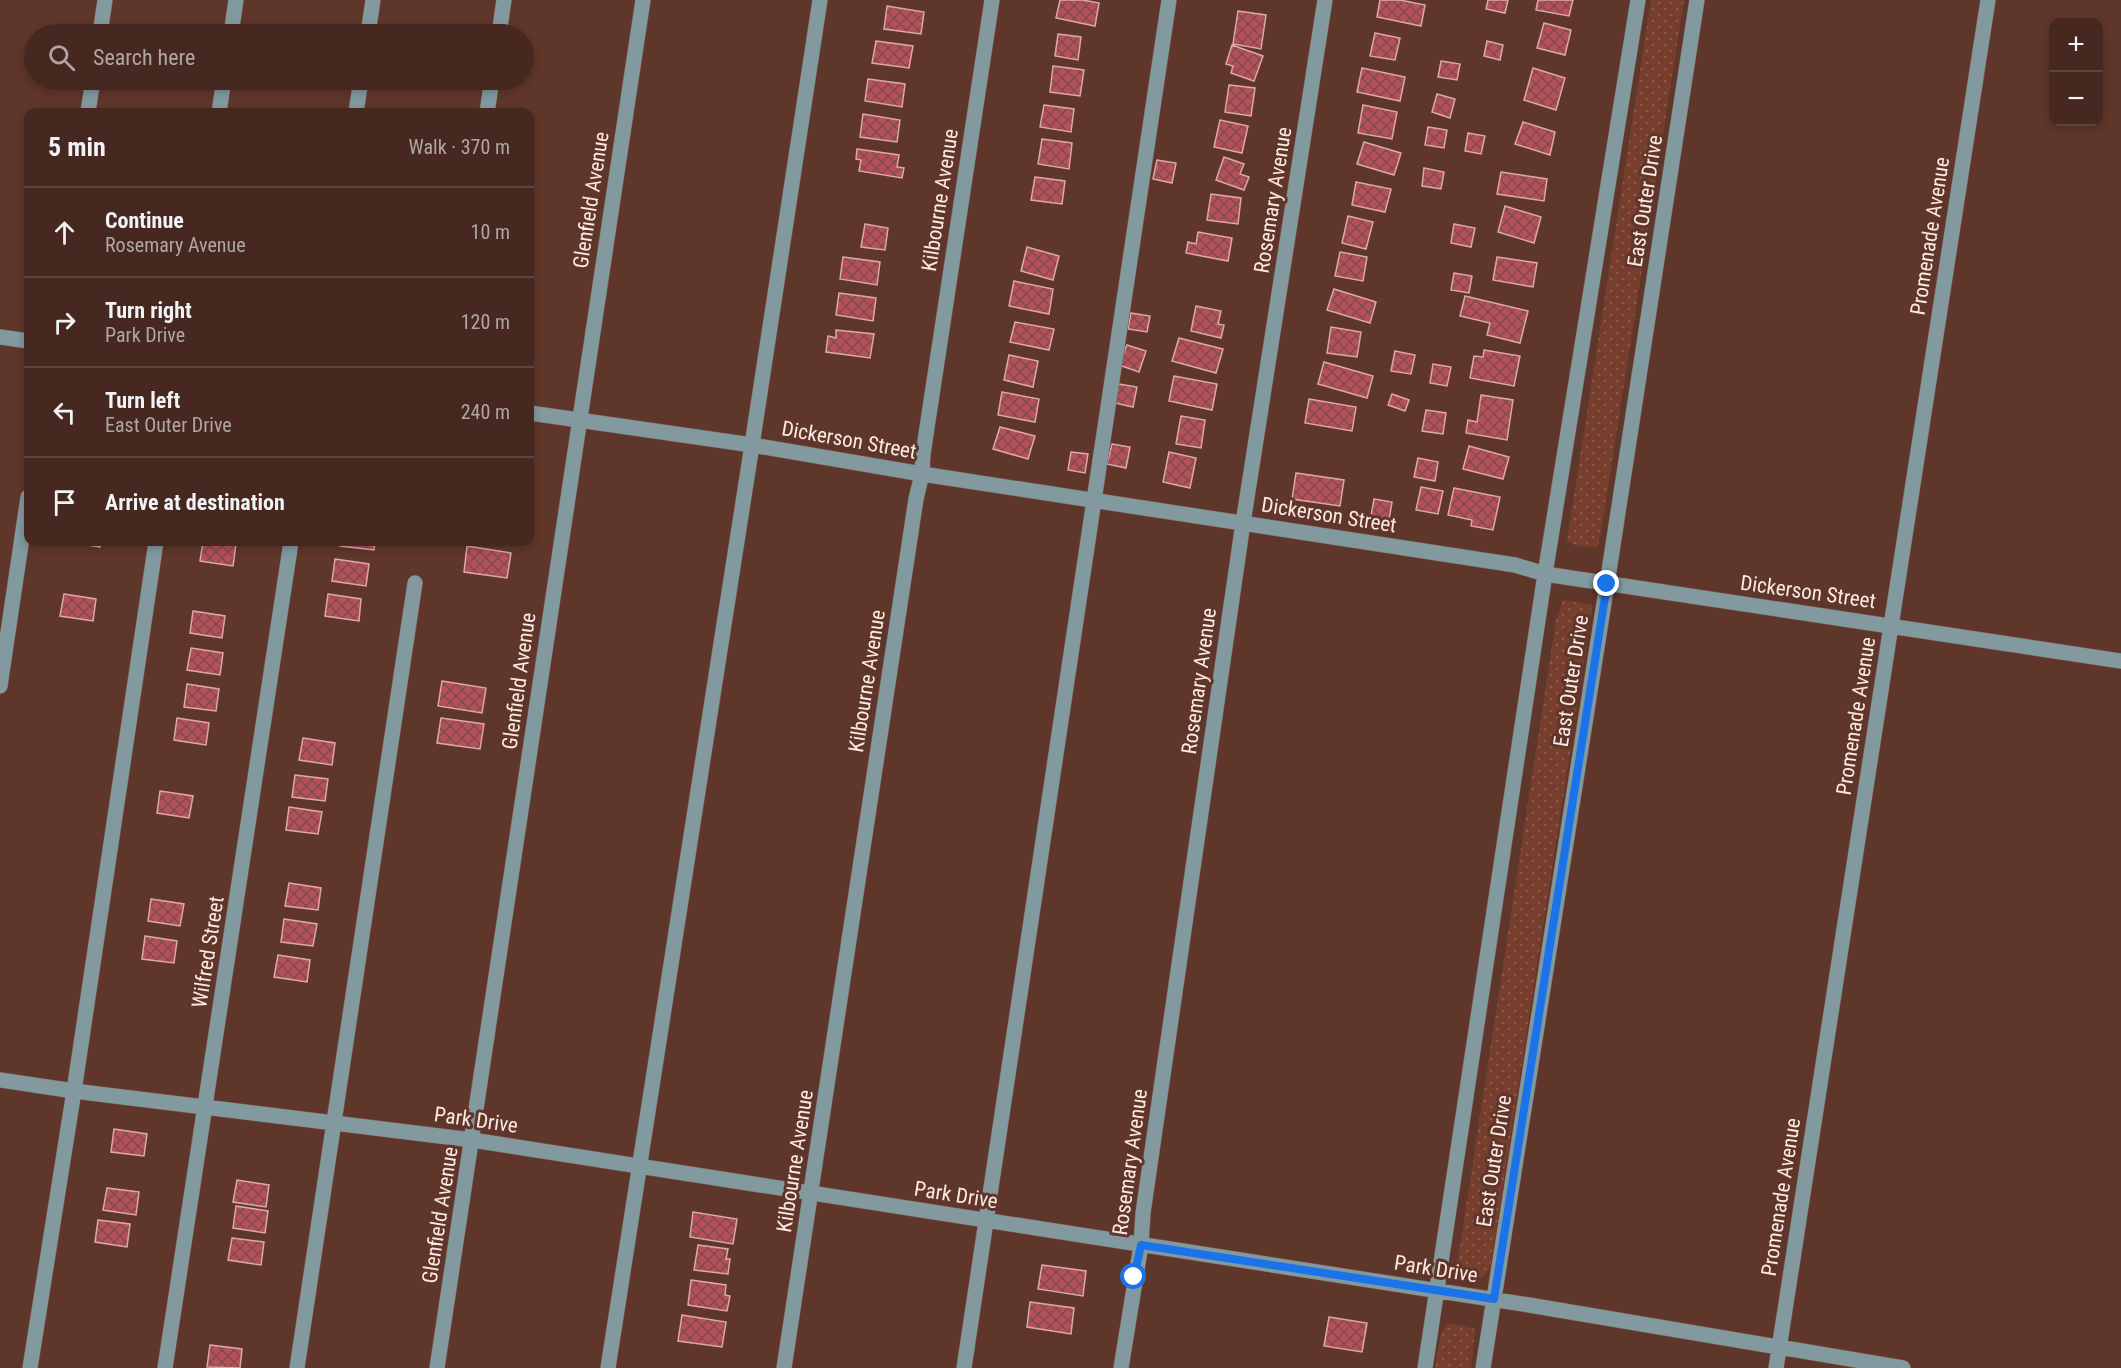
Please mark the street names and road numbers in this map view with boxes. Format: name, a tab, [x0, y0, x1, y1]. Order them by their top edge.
street label: Rosemary Avenue	[1250, 125, 1296, 275]
street label: Kilbourne Avenue	[917, 127, 963, 273]
street label: Glenfield Avenue	[568, 130, 614, 270]
street label: East Outer Drive	[1623, 133, 1667, 269]
street label: Promenade Avenue	[1906, 155, 1954, 317]
street label: Dickerson Street	[780, 416, 918, 464]
street label: Dickerson Street	[1260, 492, 1398, 538]
street label: Dickerson Street	[1739, 571, 1877, 613]
street label: Rosemary Avenue	[1177, 606, 1221, 756]
street label: Kilbourne Avenue	[844, 608, 890, 754]
street label: Glenfield Avenue	[498, 611, 540, 751]
street label: East Outer Drive	[1549, 613, 1593, 749]
street label: Promenade Avenue	[1832, 635, 1880, 797]
street label: Wilfred Street	[187, 894, 229, 1010]
street label: Rosemary Avenue	[1108, 1087, 1152, 1237]
street label: Kilbourne Avenue	[772, 1088, 818, 1234]
street label: East Outer Drive	[1472, 1093, 1516, 1229]
street label: Park Drive	[433, 1102, 519, 1138]
street label: Promenade Avenue	[1757, 1116, 1805, 1278]
street label: Glenfield Avenue	[417, 1145, 463, 1285]
street label: Park Drive	[913, 1177, 1000, 1213]
street label: Park Drive	[1393, 1251, 1480, 1287]

